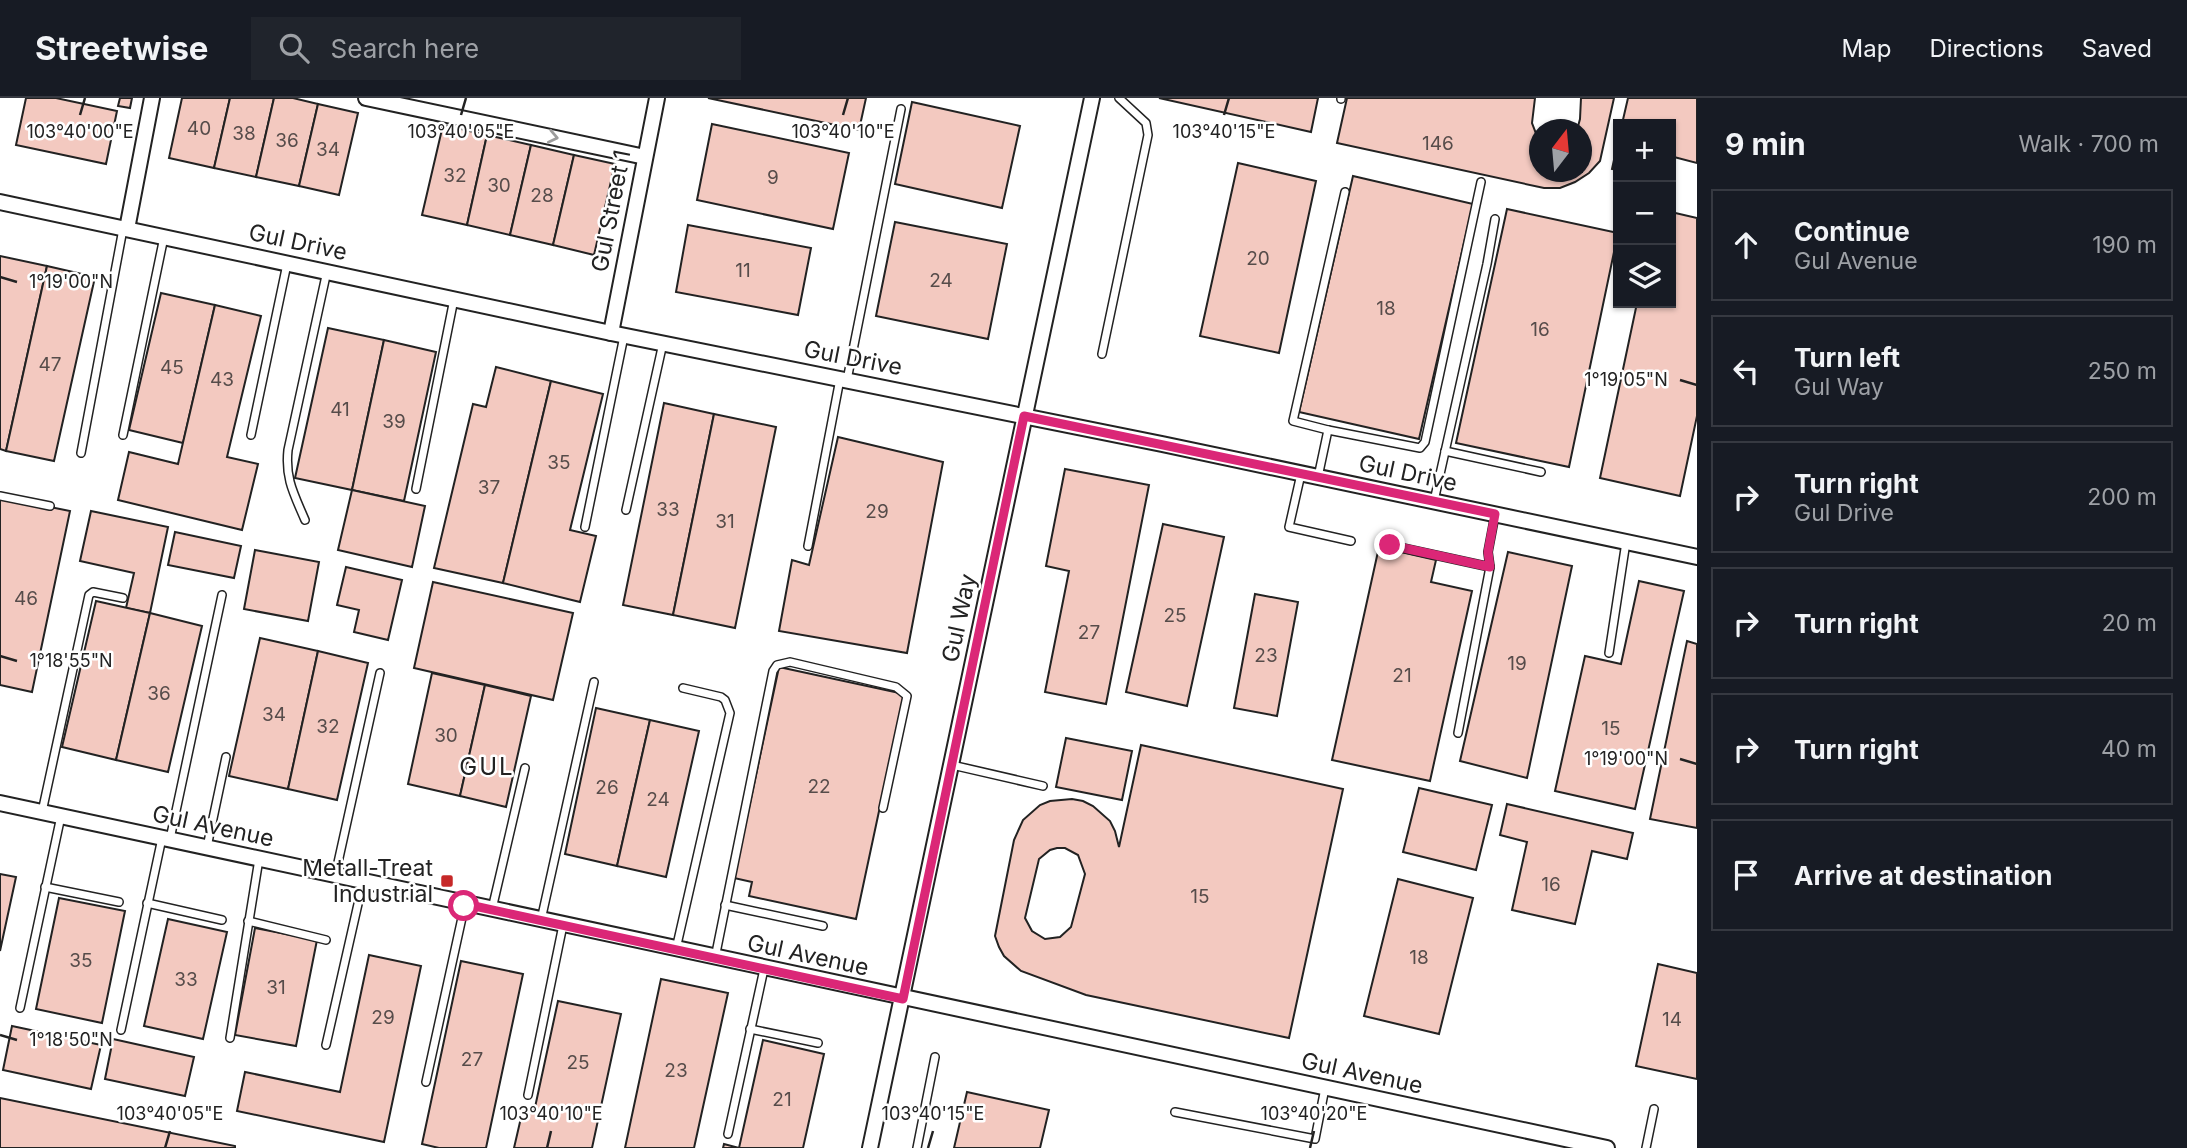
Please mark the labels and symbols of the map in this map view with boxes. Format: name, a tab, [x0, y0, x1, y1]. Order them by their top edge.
house number: 40	[187, 117, 211, 140]
north arrow	[1529, 119, 1592, 182]
text: 103°40'00"E	[26, 121, 134, 142]
text: 103°40'05"E	[408, 121, 514, 142]
text: 103°40'10"E	[791, 121, 895, 142]
text: 103°40'15"E	[1173, 121, 1275, 142]
house number: 38	[232, 122, 256, 145]
house number: 36	[275, 129, 299, 152]
one-way arrow	[547, 129, 559, 144]
house number: 146	[1422, 132, 1454, 155]
house number: 34	[316, 138, 340, 161]
street label: Gul Street 1	[585, 148, 637, 274]
house number: 32	[443, 164, 467, 187]
house number: 9	[767, 166, 779, 189]
house number: 30	[487, 174, 511, 197]
house number: 28	[530, 184, 554, 207]
street label: Gul Drive	[246, 218, 350, 266]
house number: 20	[1246, 247, 1270, 270]
house number: 11	[735, 259, 751, 282]
house number: 24	[929, 269, 953, 292]
text: 1°19'00"N	[29, 271, 113, 292]
house number: 18	[1376, 297, 1396, 320]
house number: 16	[1530, 318, 1550, 341]
street label: Gul Drive	[801, 335, 905, 381]
house number: 47	[38, 353, 62, 376]
house number: 45	[160, 356, 184, 379]
house number: 43	[210, 368, 234, 391]
text: 1°19'05"N	[1584, 369, 1668, 390]
house number: 41	[330, 398, 350, 421]
house number: 39	[382, 410, 406, 433]
street label: Gul Drive	[1356, 449, 1460, 497]
house number: 35	[547, 451, 571, 474]
house number: 37	[478, 476, 500, 499]
house number: 33	[656, 498, 680, 521]
house number: 29	[865, 500, 889, 523]
house number: 31	[715, 510, 735, 533]
route end	[1374, 529, 1405, 560]
street label: Gul Way	[936, 571, 982, 665]
house number: 46	[14, 587, 38, 610]
house number: 25	[1163, 604, 1187, 627]
house number: 27	[1078, 621, 1100, 644]
house number: 23	[1254, 644, 1278, 667]
text: 1°18'55"N	[29, 650, 113, 671]
house number: 19	[1507, 652, 1527, 675]
house number: 21	[1392, 664, 1412, 687]
house number: 36	[147, 682, 171, 705]
house number: 34	[262, 703, 286, 726]
house number: 32	[316, 715, 340, 738]
house number: 15	[1601, 717, 1621, 740]
house number: 30	[434, 724, 458, 747]
text: 1°19'00"N	[1584, 748, 1668, 769]
district label: GUL	[459, 752, 515, 781]
house number: 22	[807, 775, 831, 798]
house number: 26	[595, 776, 619, 799]
house number: 24	[646, 788, 670, 811]
street label: Gul Avenue	[150, 799, 276, 853]
place label: Metall-Treat Industrial	[302, 854, 433, 908]
marker: Metall-Treat Industrial	[439, 873, 455, 889]
house number: 16	[1541, 873, 1561, 896]
house number: 15	[1190, 885, 1210, 908]
route start	[448, 890, 479, 921]
street label: Gul Avenue	[745, 928, 871, 982]
house number: 18	[1409, 946, 1429, 969]
house number: 35	[69, 949, 93, 972]
house number: 33	[174, 968, 198, 991]
house number: 31	[266, 976, 286, 999]
house number: 29	[371, 1006, 395, 1029]
house number: 14	[1662, 1008, 1682, 1031]
text: 1°18'50"N	[29, 1029, 113, 1050]
street label: Gul Avenue	[1299, 1046, 1425, 1100]
house number: 27	[461, 1048, 483, 1071]
house number: 25	[566, 1051, 590, 1074]
house number: 23	[664, 1059, 688, 1082]
house number: 21	[772, 1088, 792, 1111]
text: 103°40'05"E	[117, 1103, 223, 1124]
text: 103°40'10"E	[499, 1103, 603, 1124]
text: 103°40'15"E	[882, 1103, 984, 1124]
text: 103°40'20"E	[1261, 1103, 1367, 1124]

